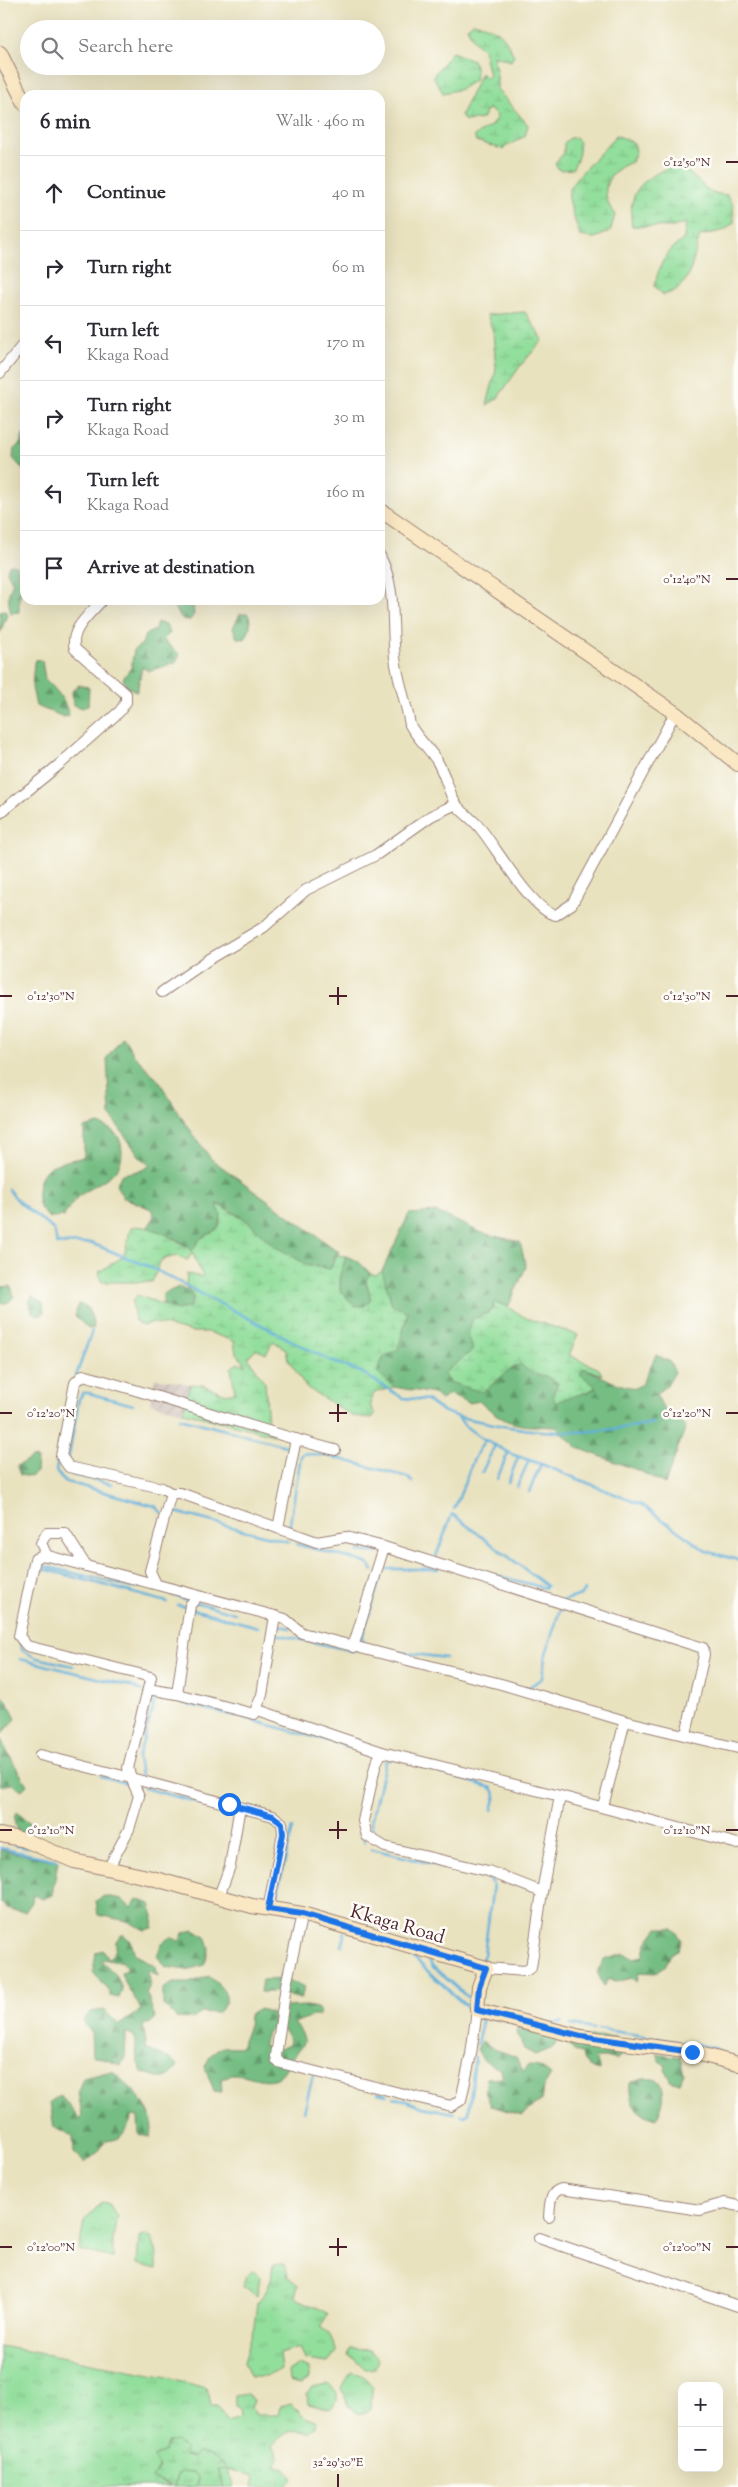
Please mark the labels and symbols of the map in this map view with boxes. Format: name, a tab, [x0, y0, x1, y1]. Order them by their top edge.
text: 0°12'50"N	[664, 154, 711, 172]
text: 0°12'40"N	[663, 571, 711, 589]
text: 0°12'30"N	[27, 988, 75, 1006]
text: 0°12'30"N	[663, 988, 711, 1006]
text: 0°12'20"N	[27, 1405, 75, 1423]
text: 0°12'20"N	[663, 1405, 711, 1423]
route start	[218, 1793, 241, 1816]
text: 0°12'10"N	[28, 1822, 75, 1840]
text: 0°12'10"N	[664, 1822, 711, 1840]
street label: Kkaga Road	[347, 1899, 448, 1952]
route end	[681, 2041, 704, 2064]
text: 0°12'00"N	[27, 2239, 76, 2257]
text: 0°12'00"N	[663, 2239, 712, 2257]
text: 32°29'30"E	[313, 2454, 364, 2472]

